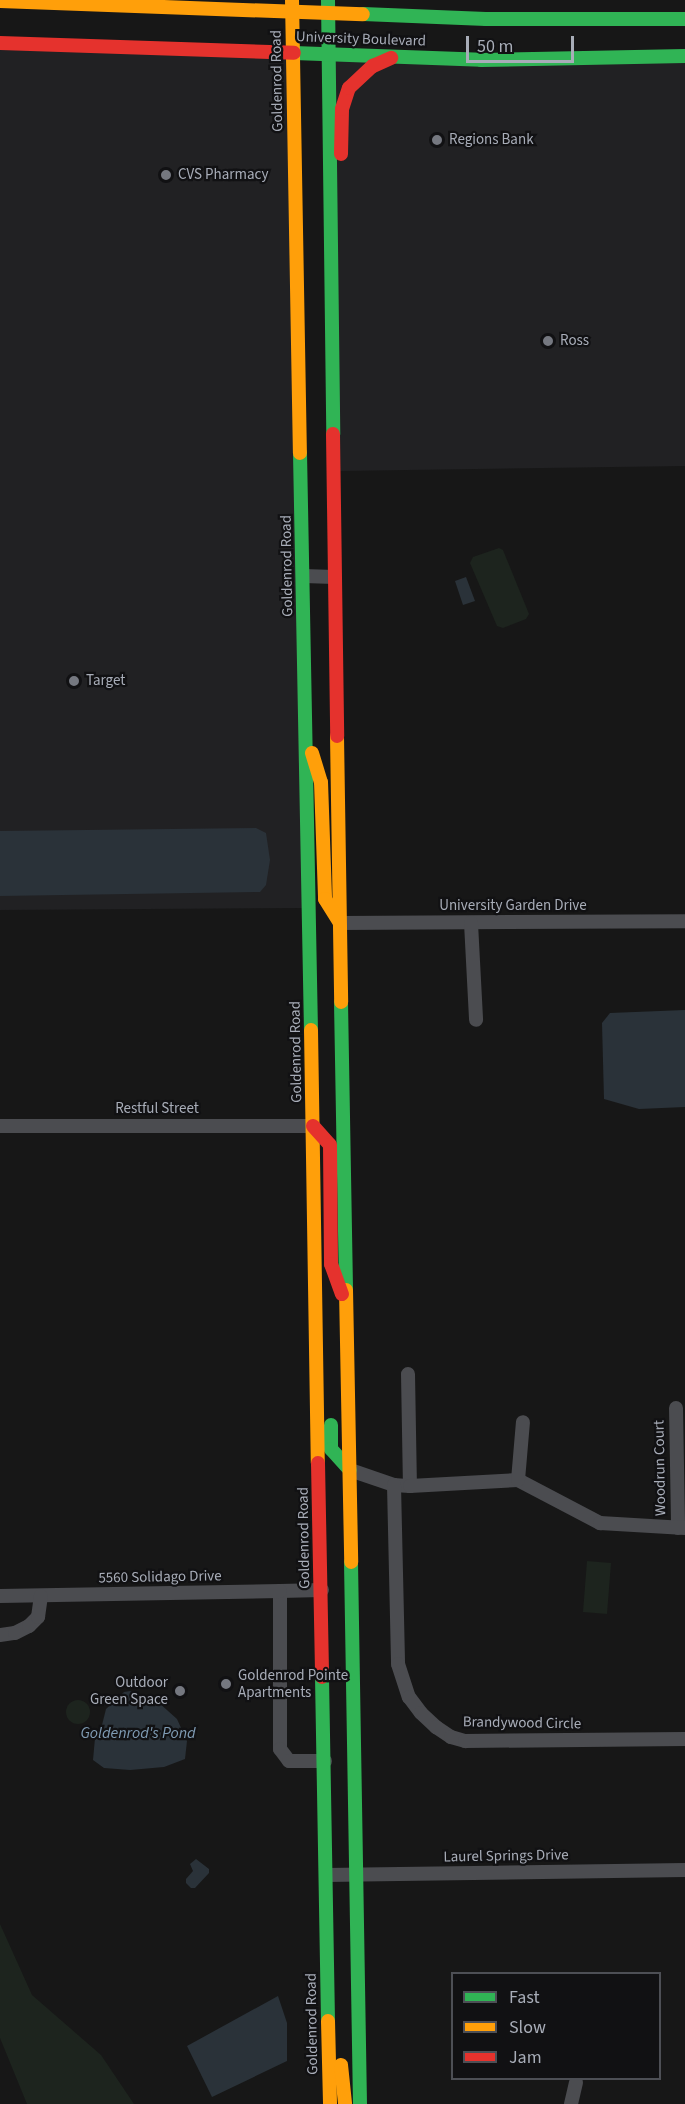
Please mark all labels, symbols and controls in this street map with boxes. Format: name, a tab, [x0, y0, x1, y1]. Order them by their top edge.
scale bar	[469, 24, 577, 62]
street label: University Boulevard	[296, 28, 426, 50]
street label: Goldenrod Road	[267, 30, 287, 132]
text: 50 m	[477, 34, 513, 59]
place label: Regions Bank	[449, 131, 534, 149]
marker: Regions Bank	[430, 133, 444, 147]
place label: CVS Pharmacy	[178, 166, 268, 184]
marker: CVS Pharmacy	[159, 168, 173, 182]
place label: Ross	[560, 332, 589, 350]
marker: Ross	[541, 334, 555, 348]
street label: Goldenrod Road	[277, 515, 297, 617]
place label: Target	[86, 672, 125, 690]
marker: Target	[67, 674, 81, 688]
street label: University Garden Drive	[439, 897, 587, 915]
street label: Goldenrod Road	[286, 1001, 306, 1103]
street label: Restful Street	[115, 1100, 199, 1118]
street label: Woodrun Court	[650, 1420, 670, 1516]
street label: Goldenrod Road	[294, 1487, 314, 1589]
street label: 5560 Solidago Drive	[98, 1567, 222, 1587]
place label: Goldenrod Pointe Apartments	[238, 1666, 348, 1701]
place label: Outdoor Green Space	[90, 1673, 168, 1708]
marker: Goldenrod Pointe Apartments	[219, 1677, 233, 1691]
marker: Outdoor Green Space	[173, 1684, 187, 1698]
street label: Brandywood Circle	[463, 1713, 581, 1733]
water label: Goldenrod's Pond	[80, 1723, 196, 1743]
street label: Laurel Springs Drive	[443, 1846, 569, 1866]
legend	[451, 1972, 661, 2080]
street label: Goldenrod Road	[302, 1973, 322, 2075]
text: Fast	[509, 1985, 540, 2010]
text: Slow	[509, 2015, 546, 2040]
text: Jam	[509, 2045, 542, 2070]

